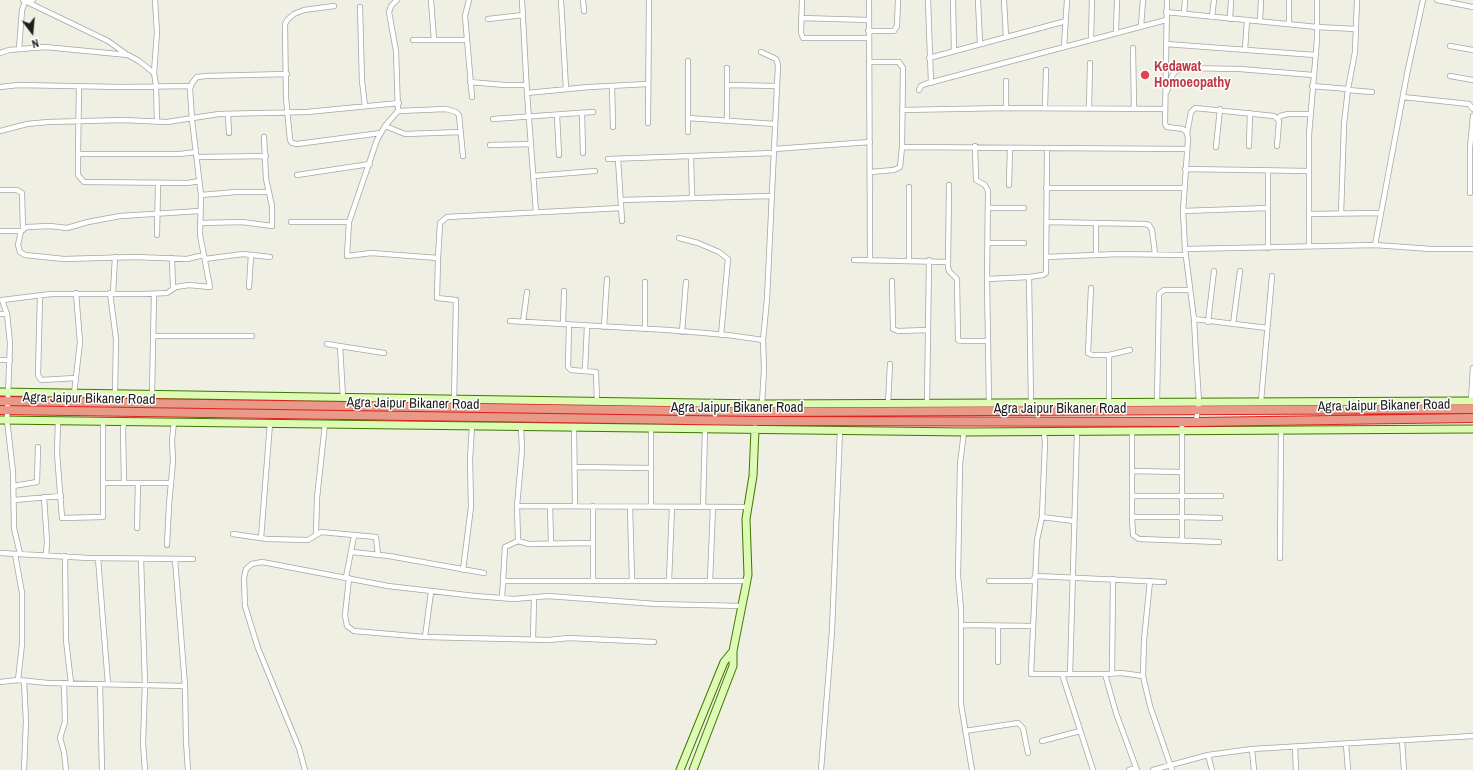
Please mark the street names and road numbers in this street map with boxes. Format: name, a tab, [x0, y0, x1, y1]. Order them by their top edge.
street label: Agra Jaipur Bikaner Road	[22, 389, 156, 409]
street label: Agra Jaipur Bikaner Road	[346, 394, 480, 414]
street label: Agra Jaipur Bikaner Road	[1317, 396, 1451, 416]
street label: Agra Jaipur Bikaner Road	[671, 400, 803, 416]
street label: Agra Jaipur Bikaner Road	[994, 401, 1126, 417]

